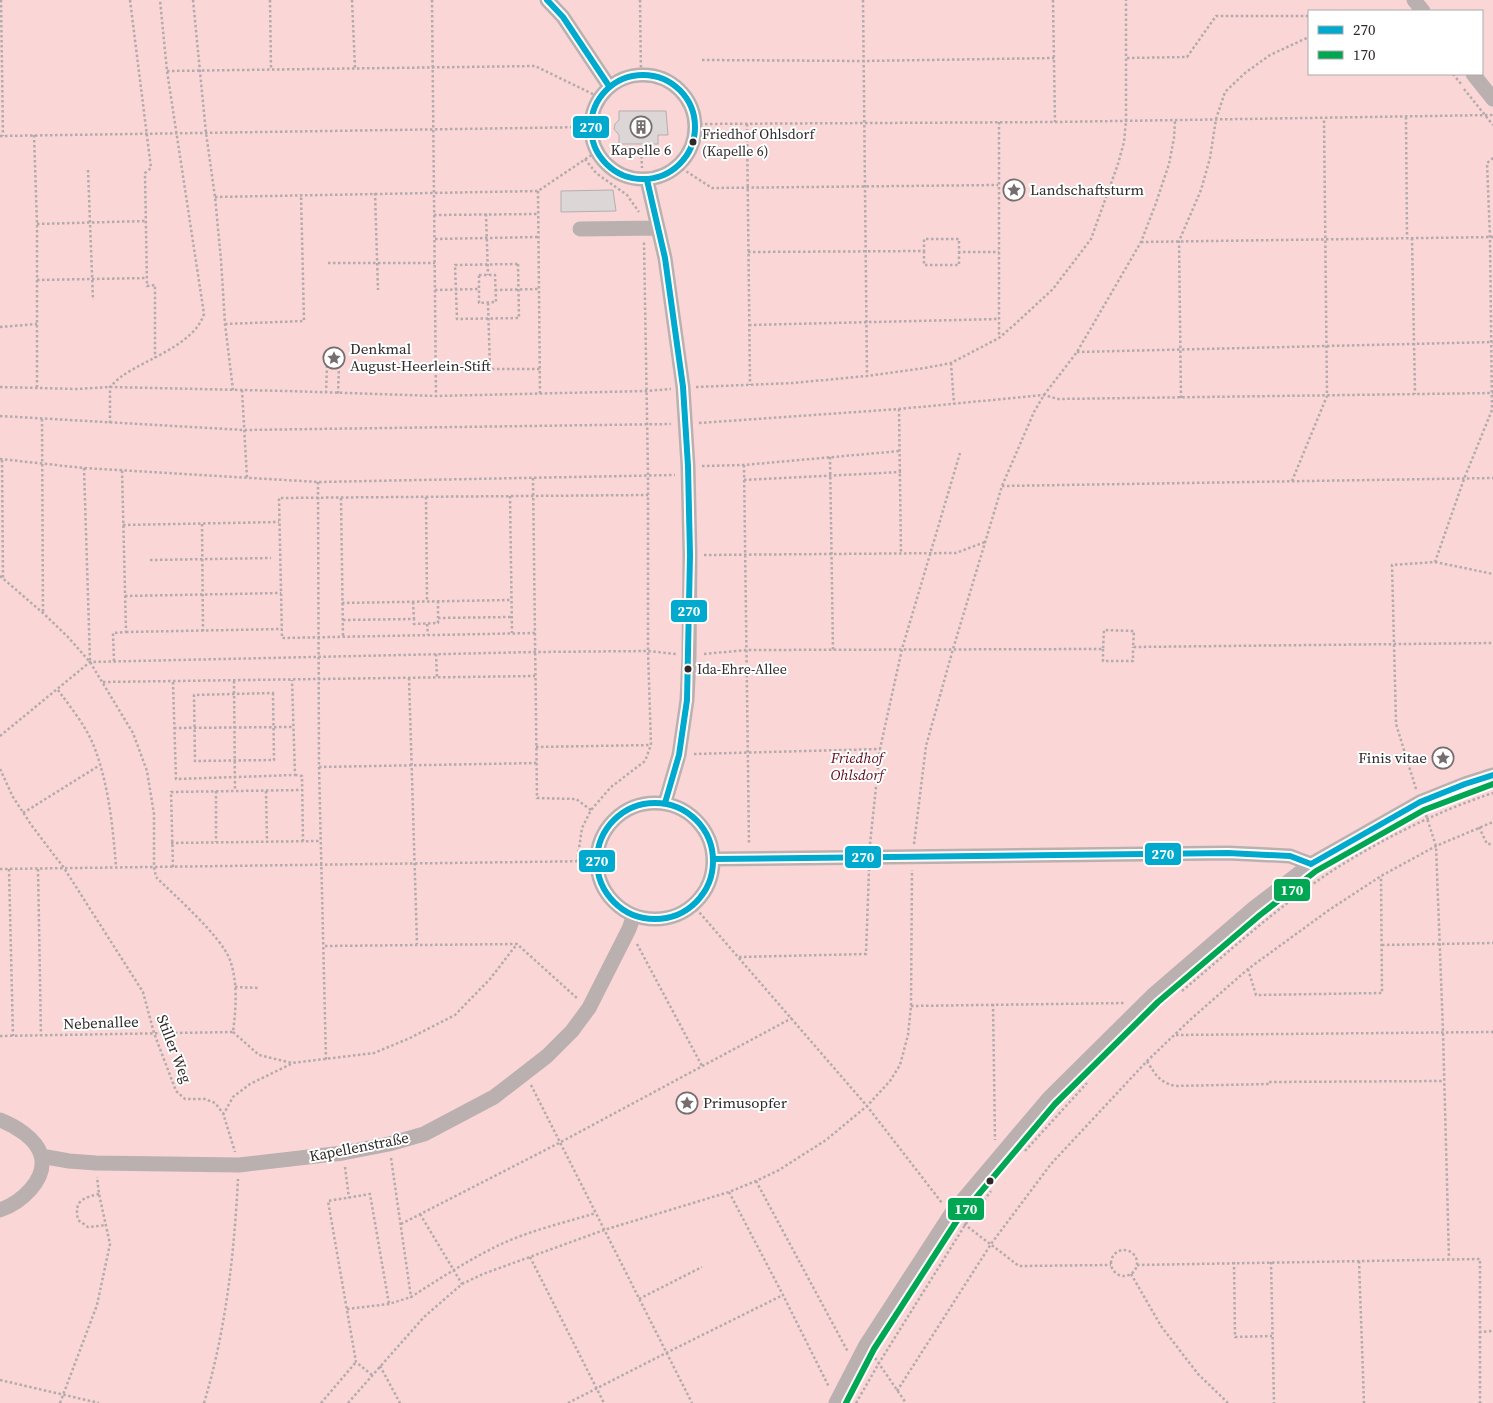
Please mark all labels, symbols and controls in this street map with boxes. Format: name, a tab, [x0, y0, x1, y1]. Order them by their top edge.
legend	[1308, 10, 1483, 75]
text: 270	[1353, 19, 1376, 40]
text: 170	[1353, 44, 1376, 65]
line badge: 270	[572, 115, 610, 139]
building icon: Kapelle 6	[629, 115, 653, 139]
text: 270	[580, 117, 603, 137]
place label: Friedhof Ohlsdorf (Kapelle 6)	[702, 124, 815, 161]
marker: Friedhof Ohlsdorf (Kapelle 6)	[688, 137, 698, 147]
place label: Kapelle 6	[610, 139, 672, 160]
place icon: Landschaftsturm	[1002, 178, 1026, 202]
place label: Landschaftsturm	[1030, 179, 1145, 200]
place label: Denkmal August-Heerlein-Stift	[350, 338, 491, 376]
place icon: Denkmal August-Heerlein-Stift	[322, 346, 346, 370]
line badge: 270	[670, 599, 708, 623]
text: 270	[678, 601, 701, 621]
place label: Ida-Ehre-Allee	[697, 659, 787, 679]
marker: Ida-Ehre-Allee	[683, 664, 693, 674]
place icon: Finis vitae	[1431, 746, 1455, 770]
park label: Friedhof Ohlsdorf	[830, 747, 886, 785]
place label: Finis vitae	[1358, 747, 1427, 768]
line badge: 270	[1144, 842, 1182, 866]
text: 270	[1152, 844, 1175, 864]
line badge: 270	[844, 845, 882, 869]
text: 270	[852, 847, 875, 867]
line badge: 270	[578, 849, 616, 873]
text: 270	[586, 851, 609, 871]
line badge: 170	[1273, 878, 1311, 902]
text: 170	[1281, 880, 1304, 900]
street label: Nebenallee	[63, 1011, 139, 1034]
street label: Stiller Weg	[152, 1012, 197, 1086]
place icon: Primusopfer	[675, 1091, 699, 1115]
place label: Primusopfer	[703, 1092, 788, 1113]
street label: Kapellenstraße	[307, 1127, 411, 1166]
unlabelled marker	[985, 1176, 995, 1186]
line badge: 170	[947, 1197, 985, 1221]
text: 170	[955, 1199, 978, 1219]

